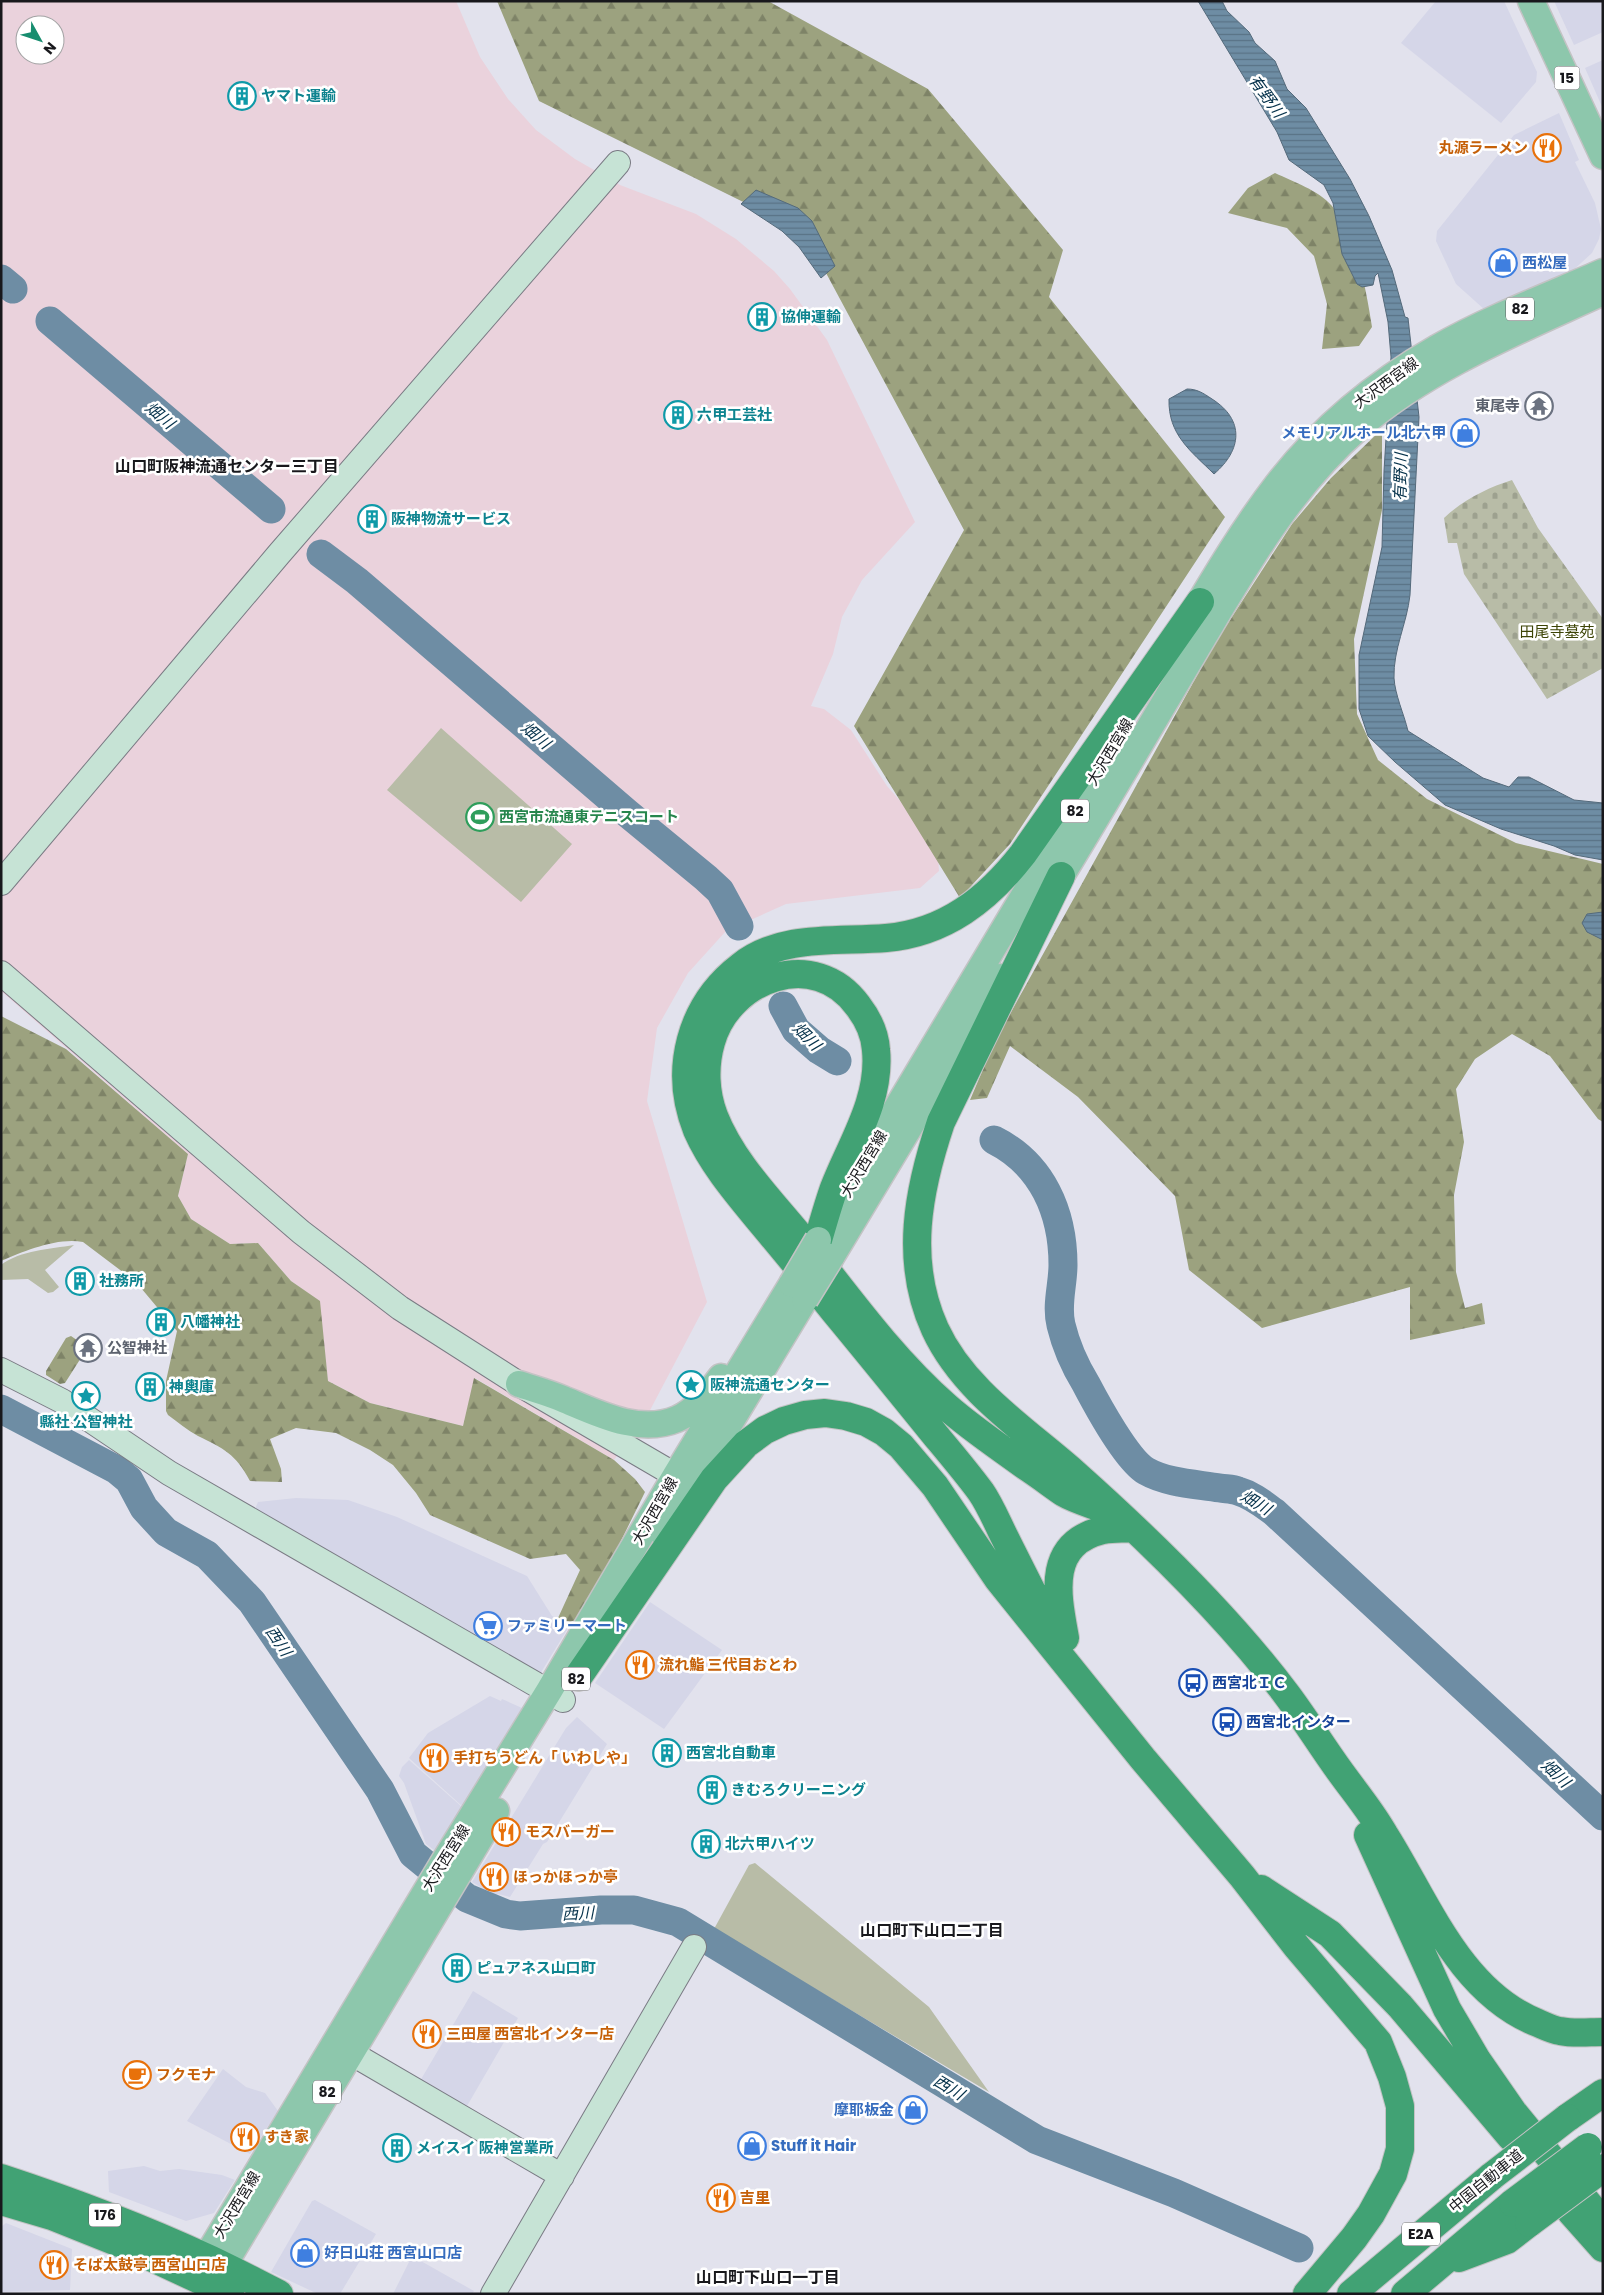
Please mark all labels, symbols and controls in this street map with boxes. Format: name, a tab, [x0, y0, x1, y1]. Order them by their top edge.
north arrow	[15, 15, 65, 65]
text: N	[39, 38, 61, 59]
road number: 15	[1554, 66, 1580, 90]
water label: 有野川	[1243, 70, 1291, 124]
building icon: ヤマト運輸	[227, 81, 257, 111]
place label: ヤマト運輸	[261, 85, 336, 106]
restaurant icon: 丸源ラーメン	[1532, 133, 1562, 163]
place label: 丸源ラーメン	[1439, 137, 1528, 158]
shop icon: 西松屋	[1488, 248, 1518, 278]
place label: 西松屋	[1522, 252, 1567, 273]
road number: 82	[1506, 298, 1534, 320]
building icon: 協伸運輸	[747, 302, 777, 332]
place label: 協伸運輸	[781, 306, 841, 327]
street label: 大沢西宮線	[1349, 352, 1422, 413]
temple icon: 東尾寺	[1524, 391, 1554, 421]
place label: 東尾寺	[1475, 395, 1520, 416]
water label: 畑川	[140, 396, 181, 436]
building icon: 六甲工芸社	[663, 400, 693, 430]
place label: 六甲工芸社	[697, 404, 772, 425]
shop icon: メモリアルホール北六甲	[1450, 418, 1480, 448]
place label: メモリアルホール北六甲	[1281, 422, 1446, 443]
water label: 有野川	[1388, 451, 1413, 501]
district label: 山口町阪神流通センター三丁目	[115, 455, 339, 478]
building icon: 阪神物流サービス	[357, 504, 387, 534]
place label: 阪神物流サービス	[391, 508, 511, 529]
park label: 田尾寺墓苑	[1519, 621, 1595, 642]
street label: 大沢西宮線	[1081, 714, 1138, 789]
water label: 畑川	[516, 716, 557, 756]
road number: 82	[1061, 799, 1089, 822]
sports icon: 西宮市流通東テニスコート	[465, 802, 495, 832]
place label: 西宮市流通東テニスコート	[499, 806, 679, 827]
water label: 畑川	[787, 1017, 828, 1057]
street label: 大沢西宮線	[835, 1126, 892, 1201]
building icon: 社務所	[65, 1266, 95, 1296]
place label: 社務所	[99, 1270, 144, 1291]
building icon: 八幡神社	[146, 1307, 176, 1337]
place label: 八幡神社	[180, 1311, 240, 1332]
temple icon: 公智神社	[73, 1333, 103, 1363]
place label: 公智神社	[107, 1337, 167, 1358]
place icon: 阪神流通センター	[676, 1370, 706, 1400]
building icon: 神輿庫	[135, 1372, 165, 1402]
place label: 阪神流通センター	[710, 1374, 830, 1395]
place label: 神輿庫	[168, 1376, 214, 1397]
place icon: 縣社 公智神社	[71, 1381, 101, 1411]
place label: 縣社 公智神社	[39, 1411, 133, 1432]
street label: 大沢西宮線	[627, 1473, 682, 1548]
water label: 畑川	[1236, 1484, 1277, 1522]
supermarket icon: ファミリーマート	[473, 1611, 503, 1641]
place label: ファミリーマート	[507, 1615, 627, 1636]
water label: 西川	[260, 1622, 298, 1663]
restaurant icon: 流れ鮨 三代目おとわ	[625, 1650, 655, 1680]
place label: 流れ鮨 三代目おとわ	[659, 1654, 797, 1675]
road number: 82	[562, 1668, 590, 1690]
bus stop icon: 西宮北ＩＣ	[1178, 1668, 1208, 1698]
place label: 西宮北ＩＣ	[1212, 1672, 1287, 1693]
bus stop icon: 西宮北インター	[1212, 1707, 1242, 1737]
place label: 西宮北インター	[1246, 1711, 1351, 1732]
building icon: 西宮北自動車	[652, 1738, 682, 1768]
place label: 西宮北自動車	[686, 1742, 776, 1763]
restaurant icon: 手打ちうどん「 いわしや」	[419, 1743, 449, 1773]
place label: 手打ちうどん「 いわしや」	[453, 1747, 636, 1768]
water label: 畑川	[1536, 1754, 1577, 1794]
building icon: きむろクリーニング	[697, 1775, 727, 1805]
place label: きむろクリーニング	[731, 1779, 866, 1800]
restaurant icon: モスバーガー	[491, 1817, 521, 1847]
street label: 大沢西宮線	[417, 1820, 474, 1895]
place label: モスバーガー	[525, 1821, 615, 1842]
building icon: 北六甲ハイツ	[691, 1829, 721, 1859]
place label: 北六甲ハイツ	[725, 1833, 815, 1854]
restaurant icon: ほっかほっか亭	[479, 1862, 509, 1892]
place label: ほっかほっか亭	[513, 1866, 618, 1887]
water label: 西川	[561, 1901, 597, 1926]
district label: 山口町下山口二丁目	[860, 1919, 1004, 1942]
building icon: ピュアネス山口町	[442, 1953, 472, 1983]
place label: ピュアネス山口町	[476, 1957, 596, 1978]
restaurant icon: 三田屋 西宮北インター店	[412, 2019, 442, 2049]
place label: 三田屋 西宮北インター店	[446, 2023, 614, 2044]
cafe icon: フクモナ	[122, 2060, 152, 2090]
place label: フクモナ	[156, 2064, 216, 2085]
water label: 西川	[929, 2069, 970, 2107]
road number: 82	[313, 2080, 341, 2104]
shop icon: 摩耶板金	[898, 2095, 928, 2125]
place label: 摩耶板金	[834, 2099, 894, 2120]
restaurant icon: すき家	[230, 2122, 260, 2152]
place label: すき家	[264, 2126, 309, 2147]
shop icon: Stuff it Hair	[737, 2131, 767, 2161]
building icon: メイスイ 阪神営業所	[382, 2133, 412, 2163]
place label: Stuff it Hair	[771, 2135, 857, 2156]
place label: メイスイ 阪神営業所	[416, 2137, 554, 2158]
street label: 中国自動車道	[1444, 2144, 1527, 2217]
street label: 大沢西宮線	[208, 2167, 265, 2242]
restaurant icon: 吉里	[706, 2183, 736, 2213]
place label: 吉里	[740, 2187, 770, 2208]
road number: 176	[89, 2204, 121, 2226]
road number: E2A	[1402, 2222, 1440, 2246]
shop icon: 好日山荘 西宮山口店	[290, 2238, 320, 2268]
place label: 好日山荘 西宮山口店	[324, 2242, 462, 2263]
restaurant icon: そば太鼓亭 西宮山口店	[39, 2250, 69, 2280]
place label: そば太鼓亭 西宮山口店	[73, 2254, 226, 2275]
district label: 山口町下山口一丁目	[696, 2266, 840, 2289]

